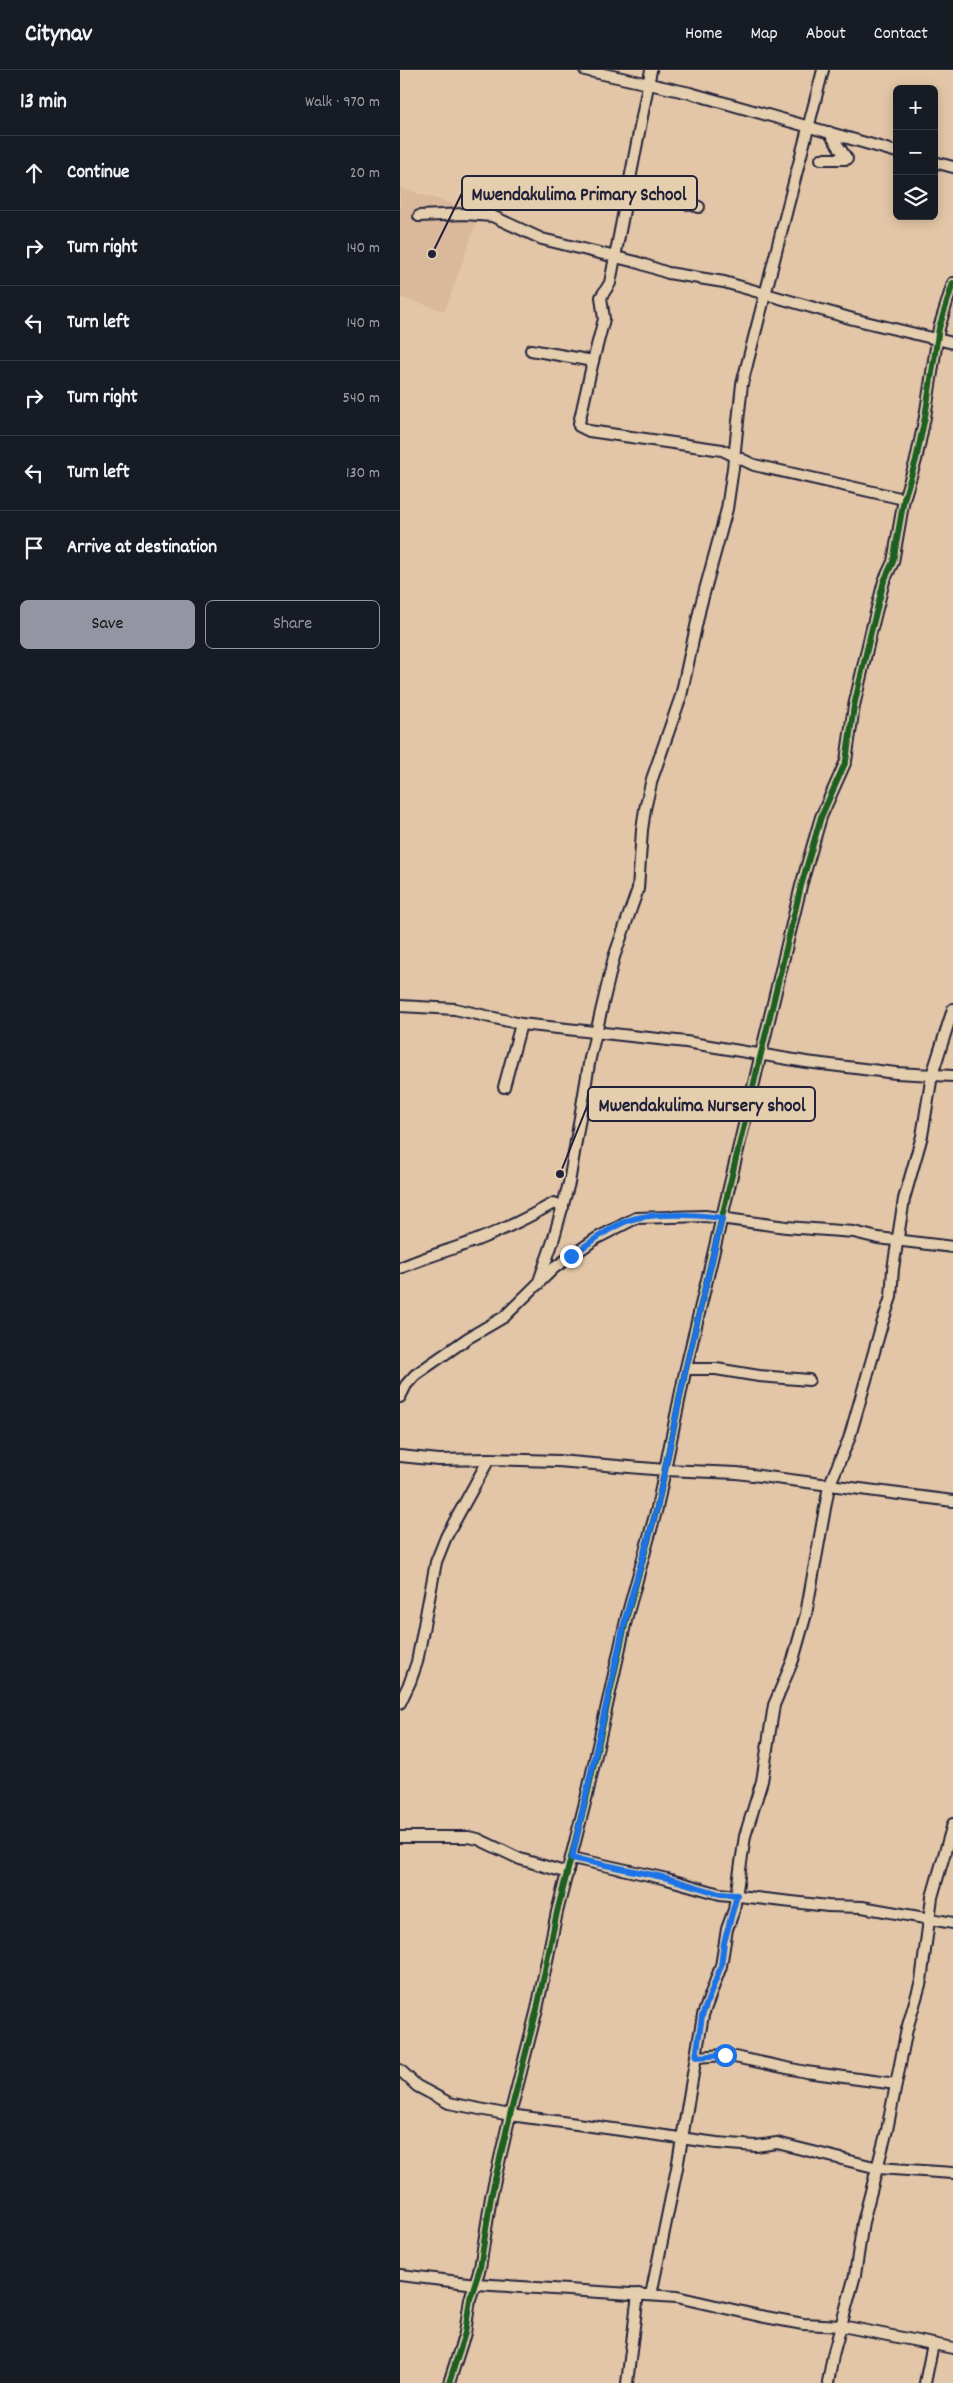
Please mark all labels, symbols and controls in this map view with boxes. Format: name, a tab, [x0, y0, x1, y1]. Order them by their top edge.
text: Citynav	[25, 18, 92, 52]
text: Home	[685, 22, 722, 47]
text: Map	[750, 22, 778, 47]
text: About	[806, 22, 846, 47]
text: Contact	[874, 22, 928, 47]
map controls	[893, 85, 938, 220]
button: +	[893, 85, 938, 130]
text: 13 min	[20, 88, 67, 118]
text: Walk · 970 m	[305, 91, 380, 114]
button: −	[893, 130, 938, 175]
icon: ahead	[20, 159, 48, 187]
text: Continue	[67, 160, 129, 187]
text: 20 m	[350, 162, 380, 185]
button: layers	[893, 175, 938, 220]
callout: Mwendakulima Primary School	[462, 176, 697, 210]
text: Mwendakulima Primary School	[472, 183, 687, 210]
icon: right	[20, 234, 48, 262]
text: Turn right	[67, 235, 138, 262]
text: 140 m	[346, 237, 380, 260]
icon: left	[20, 309, 48, 337]
text: Turn left	[67, 310, 130, 337]
text: 140 m	[346, 312, 380, 335]
icon: right	[20, 384, 48, 412]
text: Turn right	[67, 385, 138, 412]
text: 540 m	[343, 387, 380, 410]
icon: left	[20, 459, 48, 487]
text: Turn left	[67, 460, 130, 487]
text: 130 m	[346, 462, 380, 485]
icon: arrive	[20, 534, 48, 562]
text: Arrive at destination	[67, 535, 217, 562]
button: Save	[20, 600, 195, 649]
button: Share	[205, 600, 380, 649]
callout: Mwendakulima Nursery shool	[588, 1087, 815, 1121]
text: Mwendakulima Nursery shool	[599, 1094, 806, 1121]
route end	[560, 1245, 583, 1268]
route start	[714, 2044, 737, 2067]

